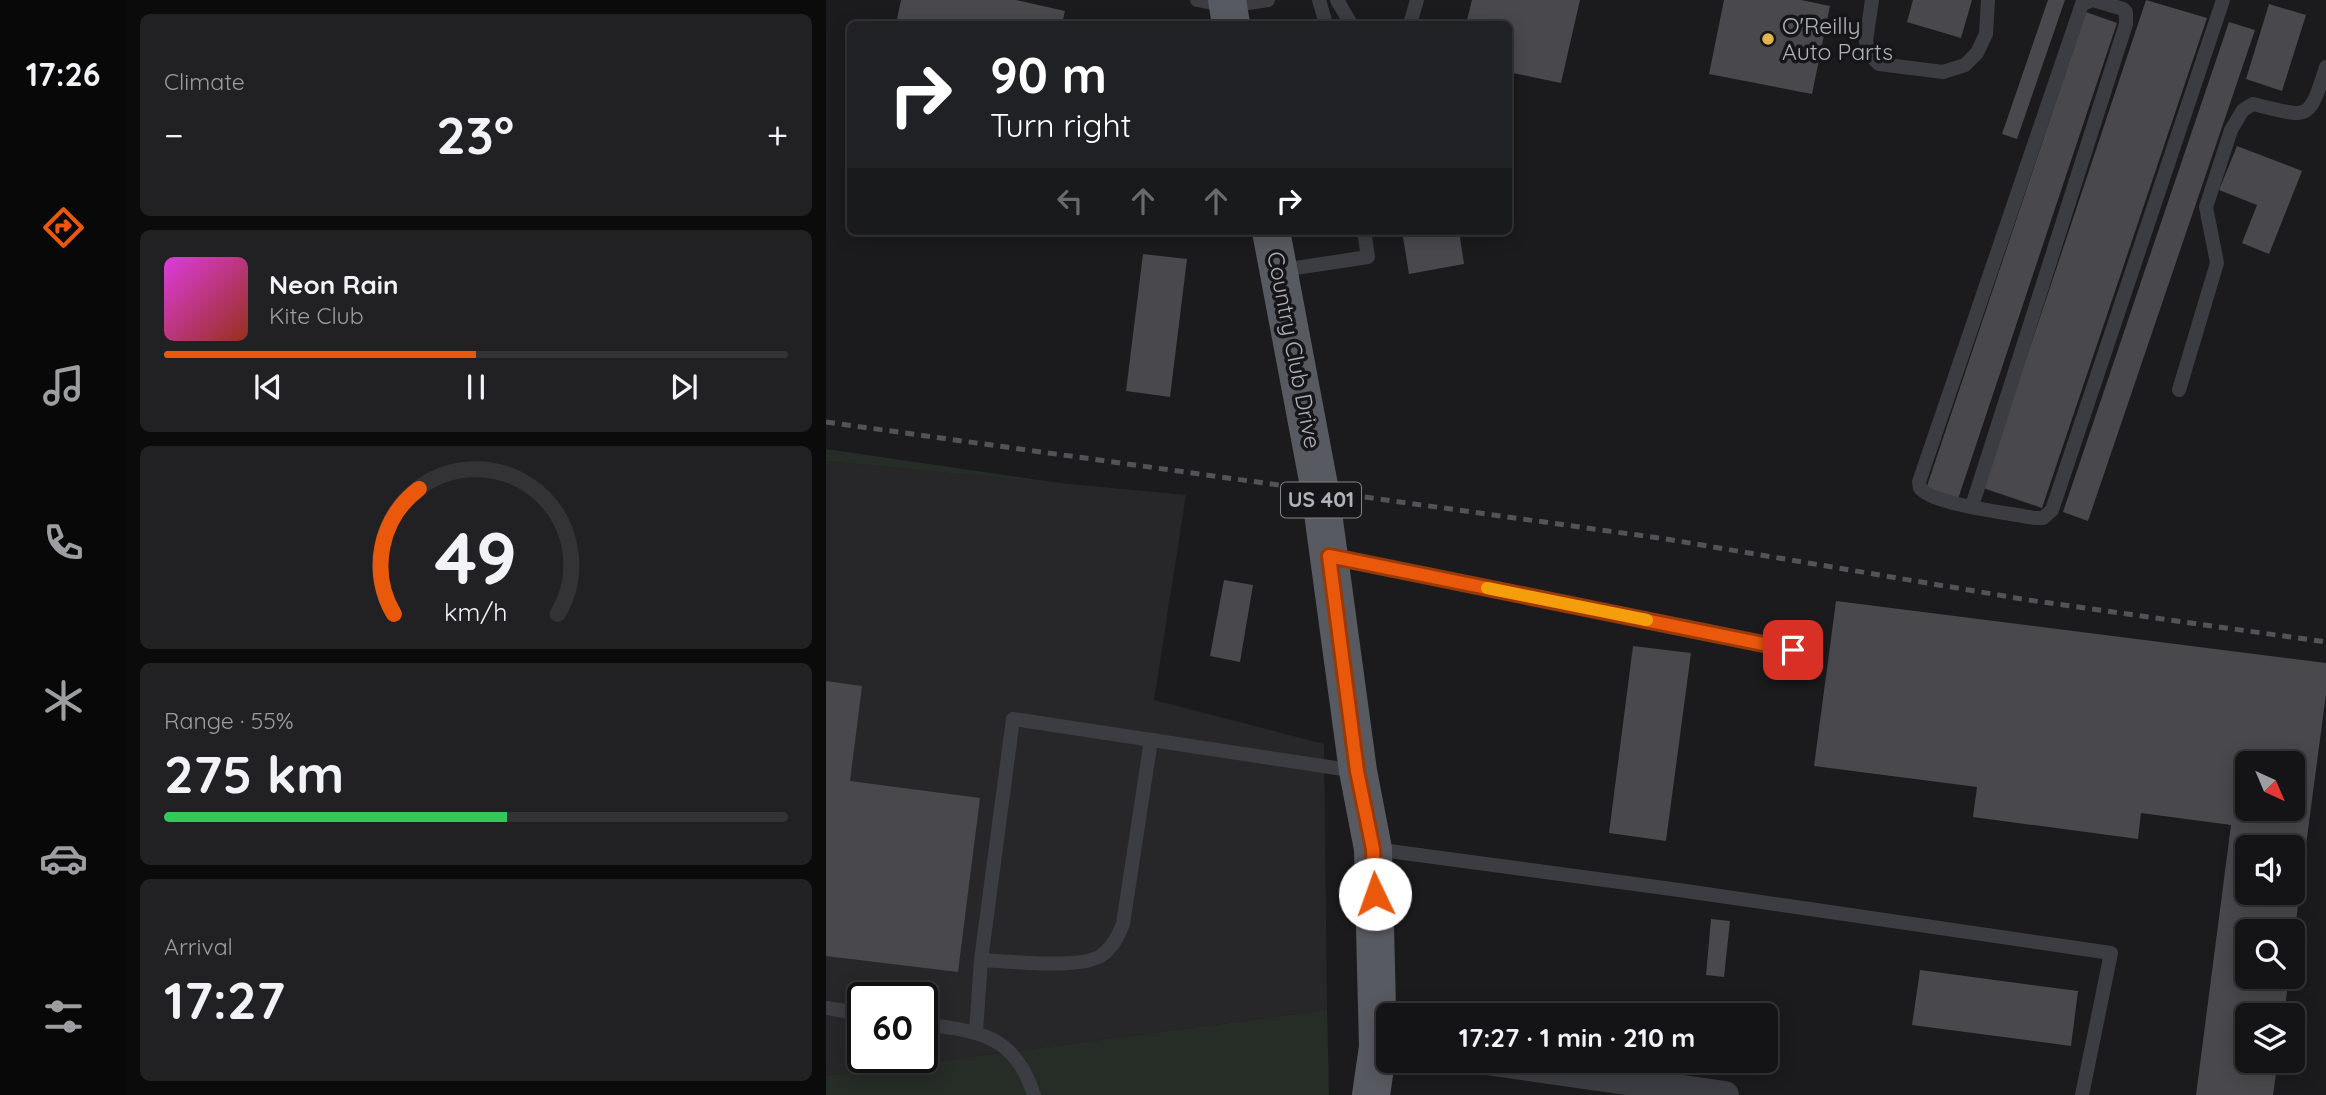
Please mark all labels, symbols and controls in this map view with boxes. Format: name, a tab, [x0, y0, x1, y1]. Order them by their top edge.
place label: O'Reilly Auto Parts	[1782, 11, 1893, 66]
marker: O'Reilly Auto Parts	[1760, 31, 1776, 47]
text: 90 m	[990, 44, 1107, 105]
icon: right	[875, 49, 966, 140]
text: 17:26	[26, 54, 100, 94]
text: Climate	[164, 67, 245, 96]
text: 23°	[436, 102, 514, 167]
text: Turn right	[990, 105, 1131, 145]
text: −	[164, 111, 184, 159]
text: +	[767, 111, 788, 159]
icon: left	[1051, 182, 1089, 220]
icon: ahead	[1124, 182, 1162, 220]
icon: ahead	[1197, 182, 1235, 220]
icon: right	[1270, 182, 1308, 220]
icon: directions	[39, 203, 88, 252]
street label: Country Club Drive	[1261, 249, 1328, 451]
text: Neon Rain	[269, 268, 398, 301]
text: Kite Club	[269, 301, 364, 330]
icon: music	[39, 361, 88, 410]
icon: previous	[249, 368, 287, 406]
icon: pause	[457, 368, 495, 406]
icon: next	[665, 368, 703, 406]
road number: US 401	[1281, 482, 1361, 518]
text: 49	[435, 511, 517, 602]
icon: phone	[39, 518, 88, 567]
text: km/h	[444, 595, 508, 626]
pin	[1763, 620, 1823, 680]
icon: arrive	[1774, 631, 1812, 669]
icon: climate	[39, 676, 88, 725]
text: Range · 55%	[164, 706, 294, 735]
text: 275 km	[164, 741, 344, 806]
north arrow	[2235, 751, 2305, 821]
map controls	[2235, 751, 2305, 1073]
icon: car	[39, 834, 88, 883]
button: sound	[2235, 835, 2305, 905]
position arrow	[1338, 857, 1412, 931]
button: search	[2235, 919, 2305, 989]
text: Arrival	[164, 932, 233, 961]
text: 17:27	[164, 967, 285, 1032]
speed limit sign: 60	[847, 982, 938, 1073]
icon: filters	[39, 992, 88, 1041]
button: layers	[2235, 1003, 2305, 1073]
text: 17:27 · 1 min · 210 m	[1459, 1021, 1695, 1054]

